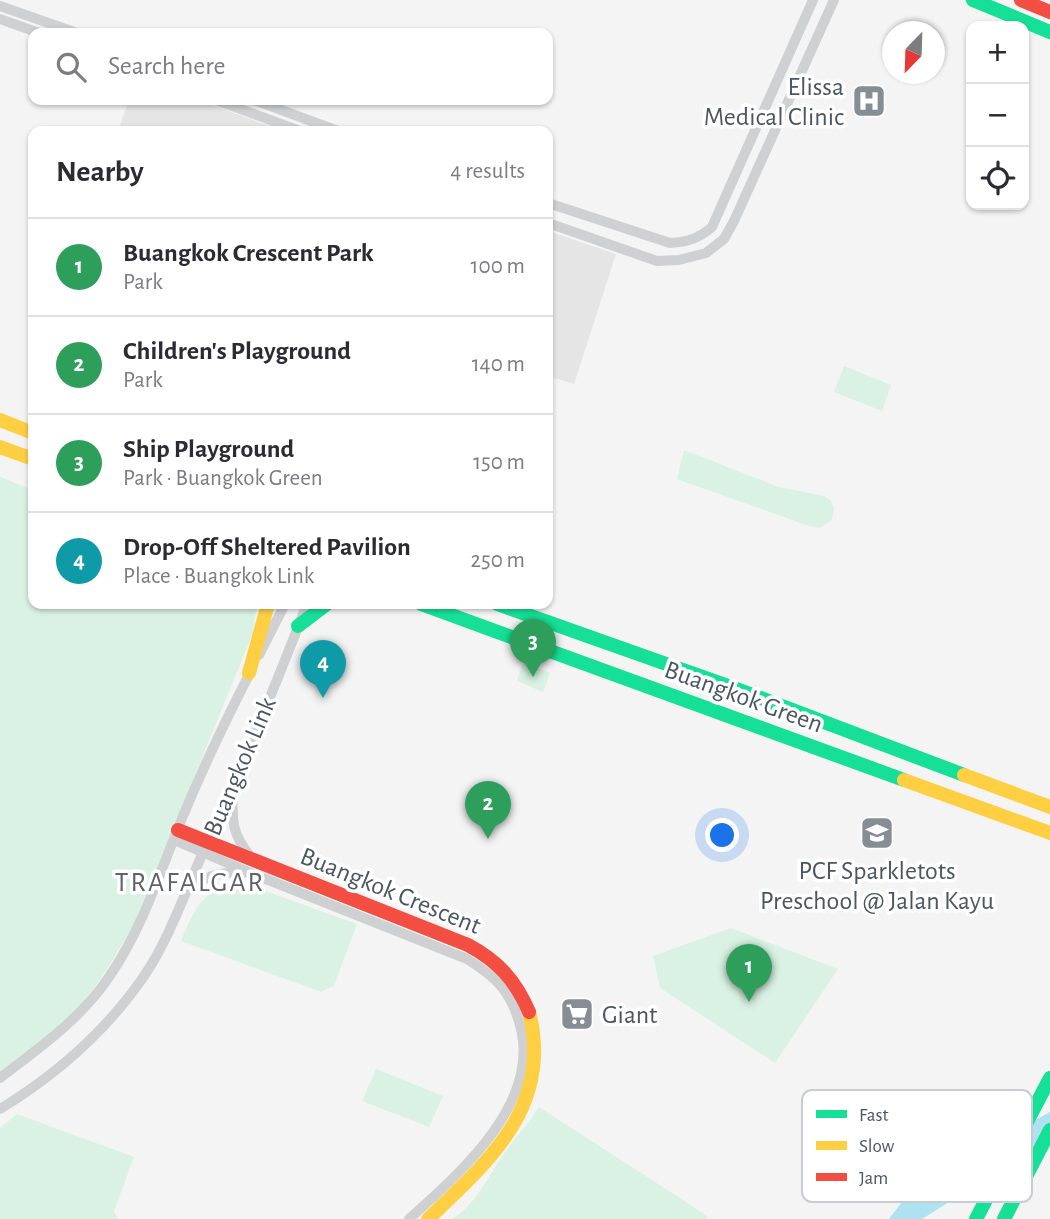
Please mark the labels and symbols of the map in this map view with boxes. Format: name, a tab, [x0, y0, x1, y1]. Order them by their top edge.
north arrow	[882, 21, 945, 84]
place label: Elissa Medical Clinic	[704, 74, 844, 130]
hospital icon: Elissa Medical Clinic	[850, 82, 888, 120]
pin: 3	[510, 619, 556, 677]
pin: 4	[300, 640, 346, 698]
street label: Buangkok Green	[661, 656, 826, 738]
street label: Buangkok Link	[199, 693, 281, 839]
pin: 2	[465, 781, 511, 839]
school or university icon: PCF Sparkletots Preschool @ Jalan Kayu	[858, 814, 896, 852]
your location	[705, 818, 739, 852]
street label: Buangkok Crescent	[297, 843, 485, 939]
place label: PCF Sparkletots Preschool @ Jalan Kayu	[760, 858, 994, 914]
district label: TRAFALGAR	[115, 869, 265, 897]
pin: 1	[726, 944, 772, 1002]
supermarket icon: Giant	[558, 995, 596, 1033]
place label: Giant	[602, 1002, 657, 1028]
legend	[802, 1090, 1032, 1202]
text: Fast	[859, 1106, 889, 1125]
text: Slow	[859, 1137, 895, 1156]
text: Jam	[859, 1169, 888, 1188]

